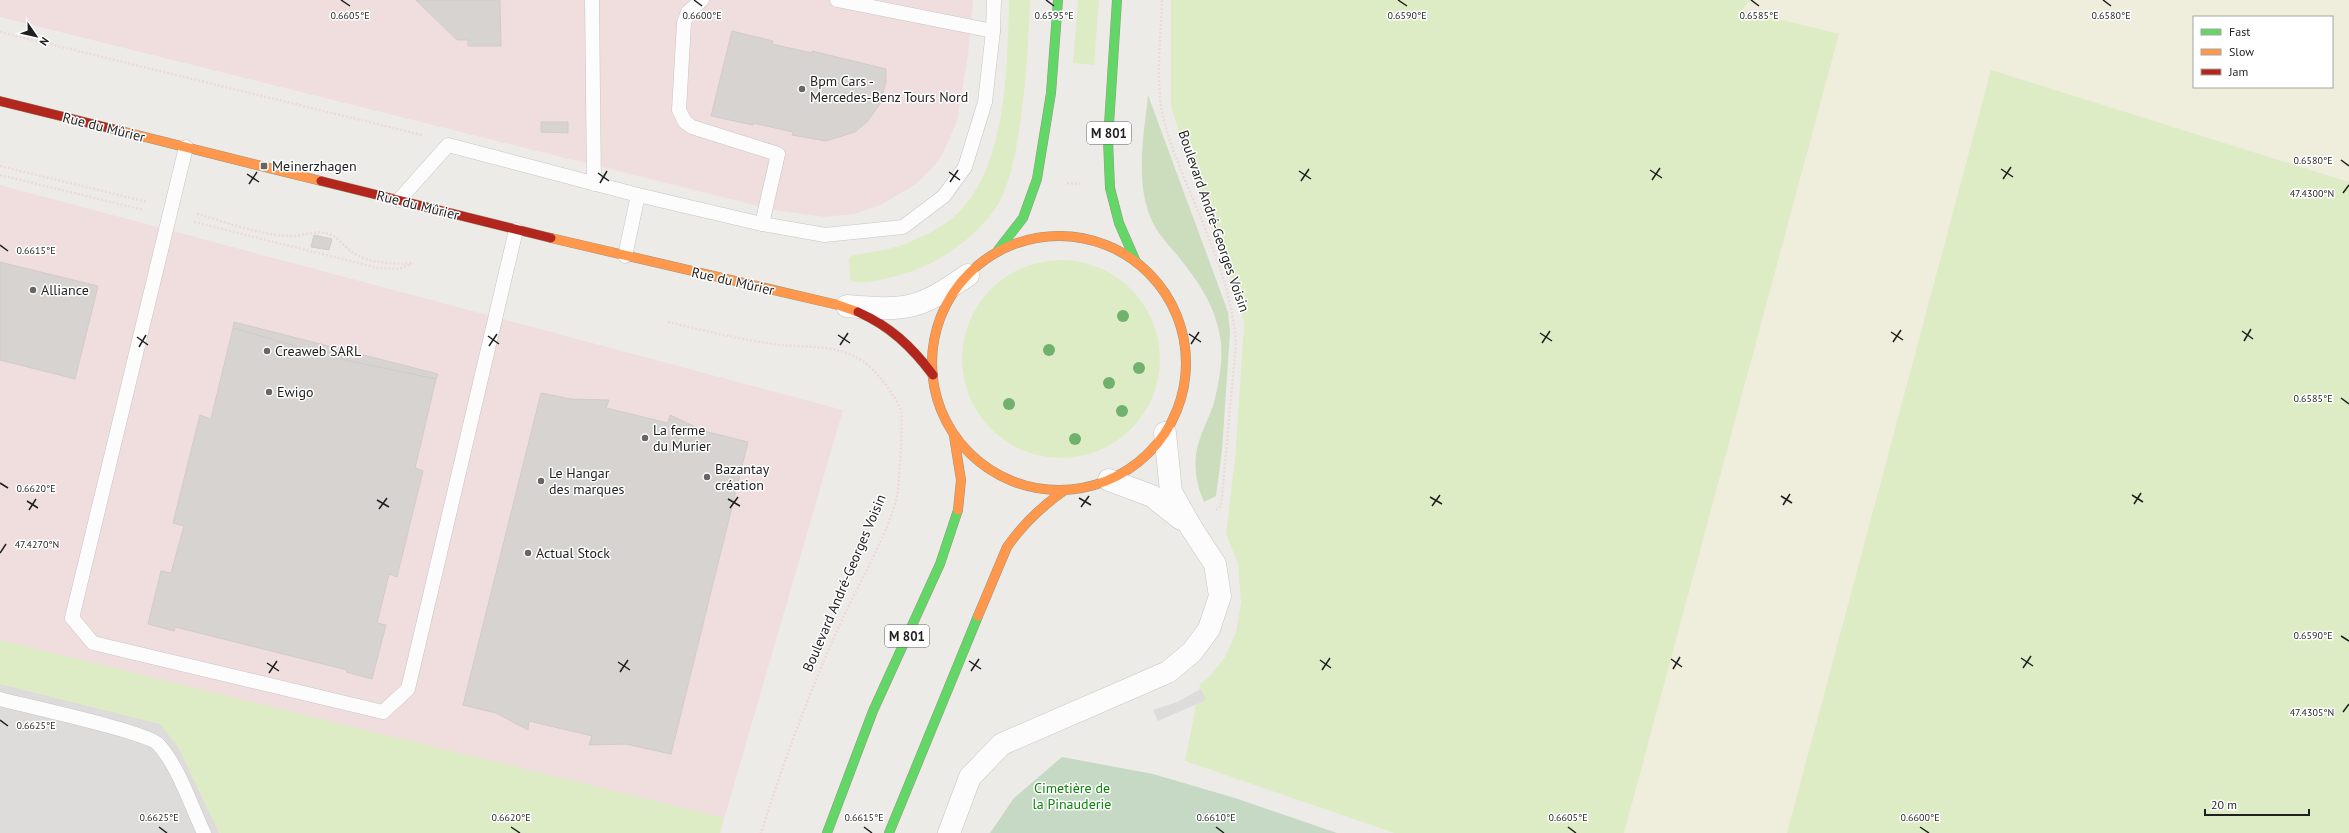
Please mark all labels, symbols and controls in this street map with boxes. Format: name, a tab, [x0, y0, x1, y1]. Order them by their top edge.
text: 0.6605°E	[331, 9, 370, 22]
text: 0.6600°E	[683, 9, 722, 22]
text: 0.6595°E	[1035, 9, 1074, 22]
text: 0.6590°E	[1388, 9, 1427, 22]
text: 0.6585°E	[1740, 9, 1779, 22]
text: 0.6580°E	[2092, 9, 2131, 22]
north arrow	[16, 16, 56, 56]
legend	[2193, 16, 2333, 88]
text: Fast	[2229, 24, 2250, 39]
text: N	[36, 35, 52, 49]
text: Slow	[2229, 44, 2254, 59]
text: Jam	[2228, 64, 2248, 79]
place label: Bpm Cars - Mercedes-Benz Tours Nord	[810, 72, 968, 106]
marker: Bpm Cars - Mercedes-Benz Tours Nord	[797, 84, 807, 94]
street label: Rue du Mûrier	[61, 108, 147, 146]
road number: M 801	[1087, 122, 1131, 144]
street label: Boulevard André-Georges Voisin	[1174, 128, 1254, 314]
text: 0.6580°E	[2294, 154, 2333, 167]
place label: Meinerzhagen	[272, 157, 357, 175]
marker: Meinerzhagen	[259, 161, 269, 171]
street label: Rue du Mûrier	[375, 186, 461, 224]
text: 47.4300°N	[2290, 187, 2334, 200]
text: 0.6615°E	[17, 244, 56, 257]
street label: Rue du Mûrier	[690, 263, 776, 299]
place label: Alliance	[41, 281, 89, 299]
marker: Alliance	[28, 285, 38, 295]
place label: Creaweb SARL	[275, 342, 361, 360]
marker: Creaweb SARL	[262, 346, 272, 356]
place label: Ewigo	[277, 383, 314, 401]
marker: Ewigo	[264, 387, 274, 397]
text: 0.6585°E	[2294, 392, 2333, 405]
place label: La ferme du Murier	[653, 421, 711, 455]
marker: La ferme du Murier	[640, 433, 650, 443]
place label: Bazantay création	[715, 460, 770, 494]
place label: Le Hangar des marques	[549, 464, 625, 498]
marker: Bazantay création	[702, 472, 712, 482]
marker: Le Hangar des marques	[536, 476, 546, 486]
text: 0.6620°E	[17, 482, 56, 495]
street label: Boulevard André-Georges Voisin	[798, 492, 890, 674]
text: 47.4270°N	[15, 538, 59, 551]
place label: Actual Stock	[536, 544, 610, 562]
marker: Actual Stock	[523, 548, 533, 558]
road number: M 801	[885, 625, 929, 647]
text: 0.6590°E	[2294, 629, 2333, 642]
text: 47.4305°N	[2290, 706, 2334, 719]
text: 0.6625°E	[17, 719, 56, 732]
park label: Cimetière de la Pinauderie	[1033, 779, 1111, 813]
scale bar	[2205, 791, 2309, 817]
text: 20 m	[2211, 797, 2237, 812]
text: 0.6625°E	[140, 811, 179, 824]
text: 0.6620°E	[492, 811, 531, 824]
text: 0.6615°E	[845, 811, 884, 824]
text: 0.6610°E	[1197, 811, 1236, 824]
text: 0.6605°E	[1549, 811, 1588, 824]
text: 0.6600°E	[1901, 811, 1940, 824]

